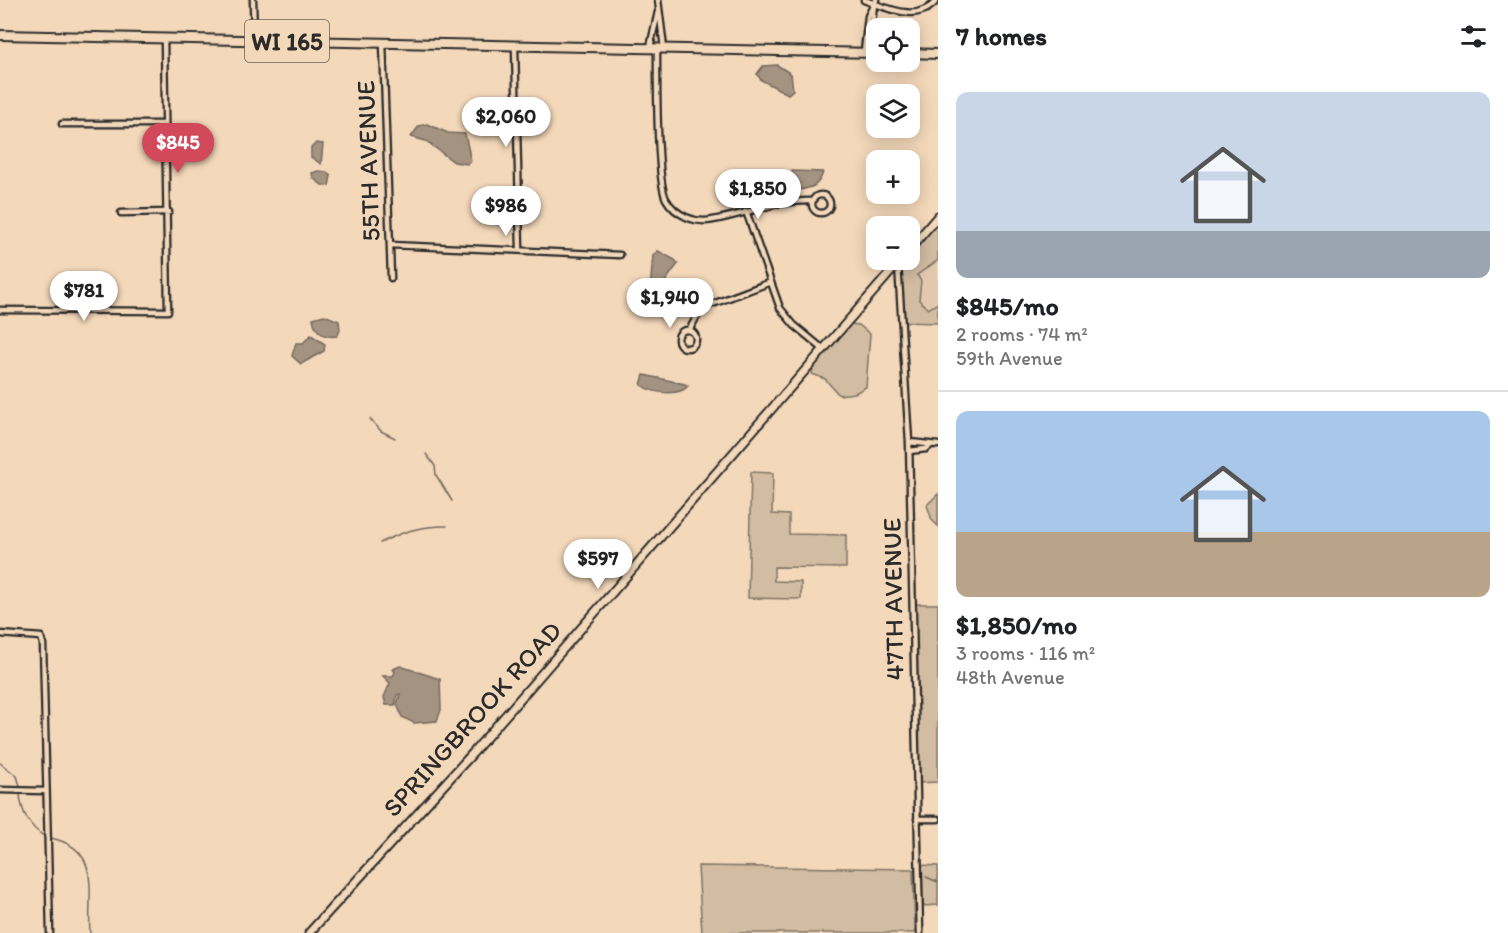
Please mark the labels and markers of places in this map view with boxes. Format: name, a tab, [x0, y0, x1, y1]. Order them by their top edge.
pin: $2,060	[457, 97, 555, 148]
pin: $845	[142, 123, 214, 174]
pin: $1,850	[709, 169, 807, 220]
pin: $986	[470, 186, 542, 237]
pin: $781	[48, 271, 120, 322]
pin: $1,940	[621, 278, 719, 329]
pin: $597	[562, 539, 634, 590]

